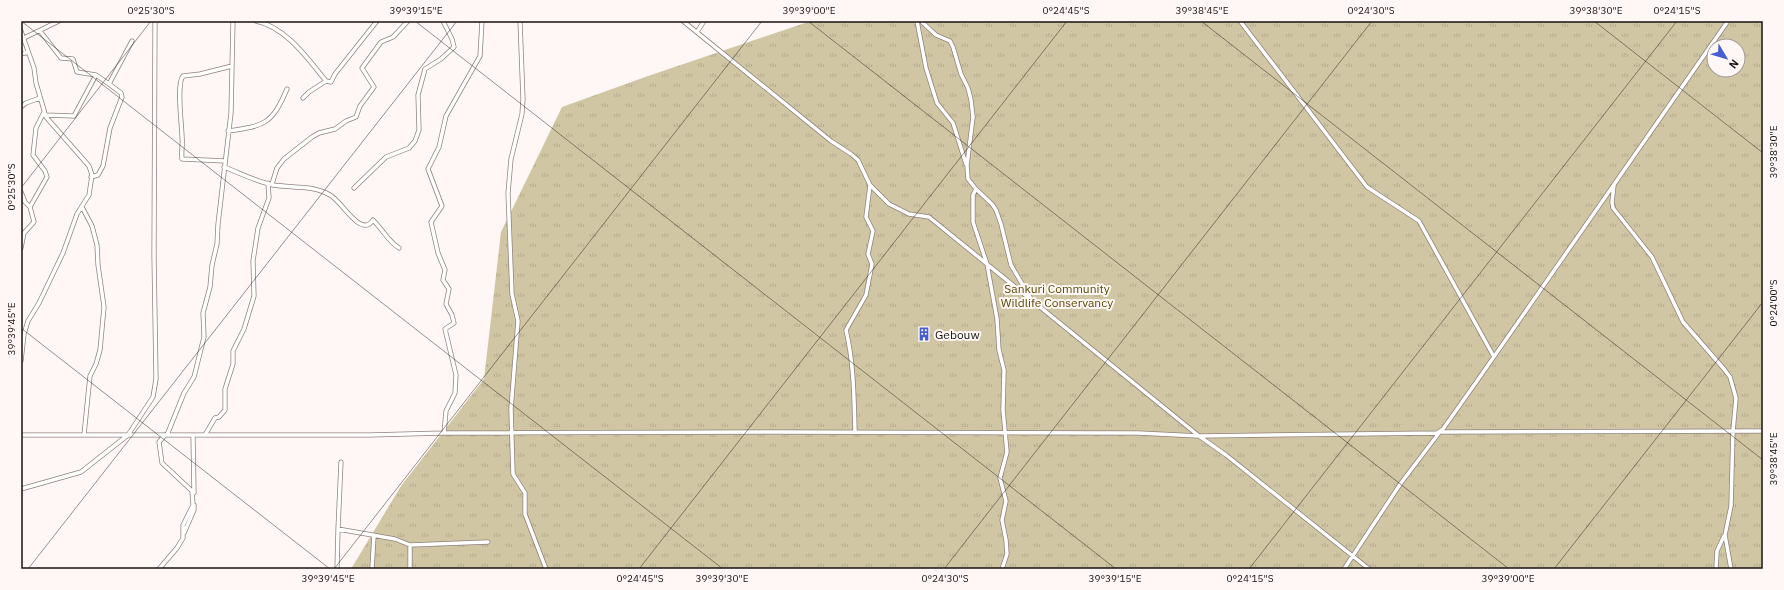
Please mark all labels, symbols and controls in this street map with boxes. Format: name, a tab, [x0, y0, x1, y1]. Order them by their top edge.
text: 0°25'30"S	[127, 4, 175, 17]
text: 39°39'15"E	[389, 4, 443, 17]
text: 39°39'00"E	[782, 4, 836, 17]
text: 0°24'45"S	[1042, 4, 1090, 17]
text: 39°38'45"E	[1175, 4, 1229, 17]
text: 0°24'30"S	[1347, 4, 1395, 17]
text: 39°38'30"E	[1569, 4, 1623, 17]
text: 0°24'15"S	[1653, 4, 1701, 17]
north arrow	[1706, 38, 1746, 78]
text: N	[1726, 57, 1742, 72]
text: 39°38'30"E	[1767, 125, 1780, 179]
text: 0°25'30"S	[5, 163, 18, 211]
text: 0°24'00"S	[1767, 279, 1780, 327]
park label: Sankuri Community Wildlife Conservancy	[1001, 281, 1113, 310]
text: 39°39'45"E	[5, 302, 18, 356]
building icon: Gebouw	[916, 326, 932, 342]
place label: Gebouw	[935, 327, 980, 342]
text: 39°38'45"E	[1767, 432, 1780, 486]
text: 39°39'45"E	[301, 572, 355, 585]
text: 0°24'45"S	[616, 572, 664, 585]
text: 39°39'30"E	[695, 572, 749, 585]
text: 0°24'30"S	[921, 572, 969, 585]
text: 39°39'15"E	[1088, 572, 1142, 585]
text: 0°24'15"S	[1226, 572, 1274, 585]
text: 39°39'00"E	[1481, 572, 1535, 585]

